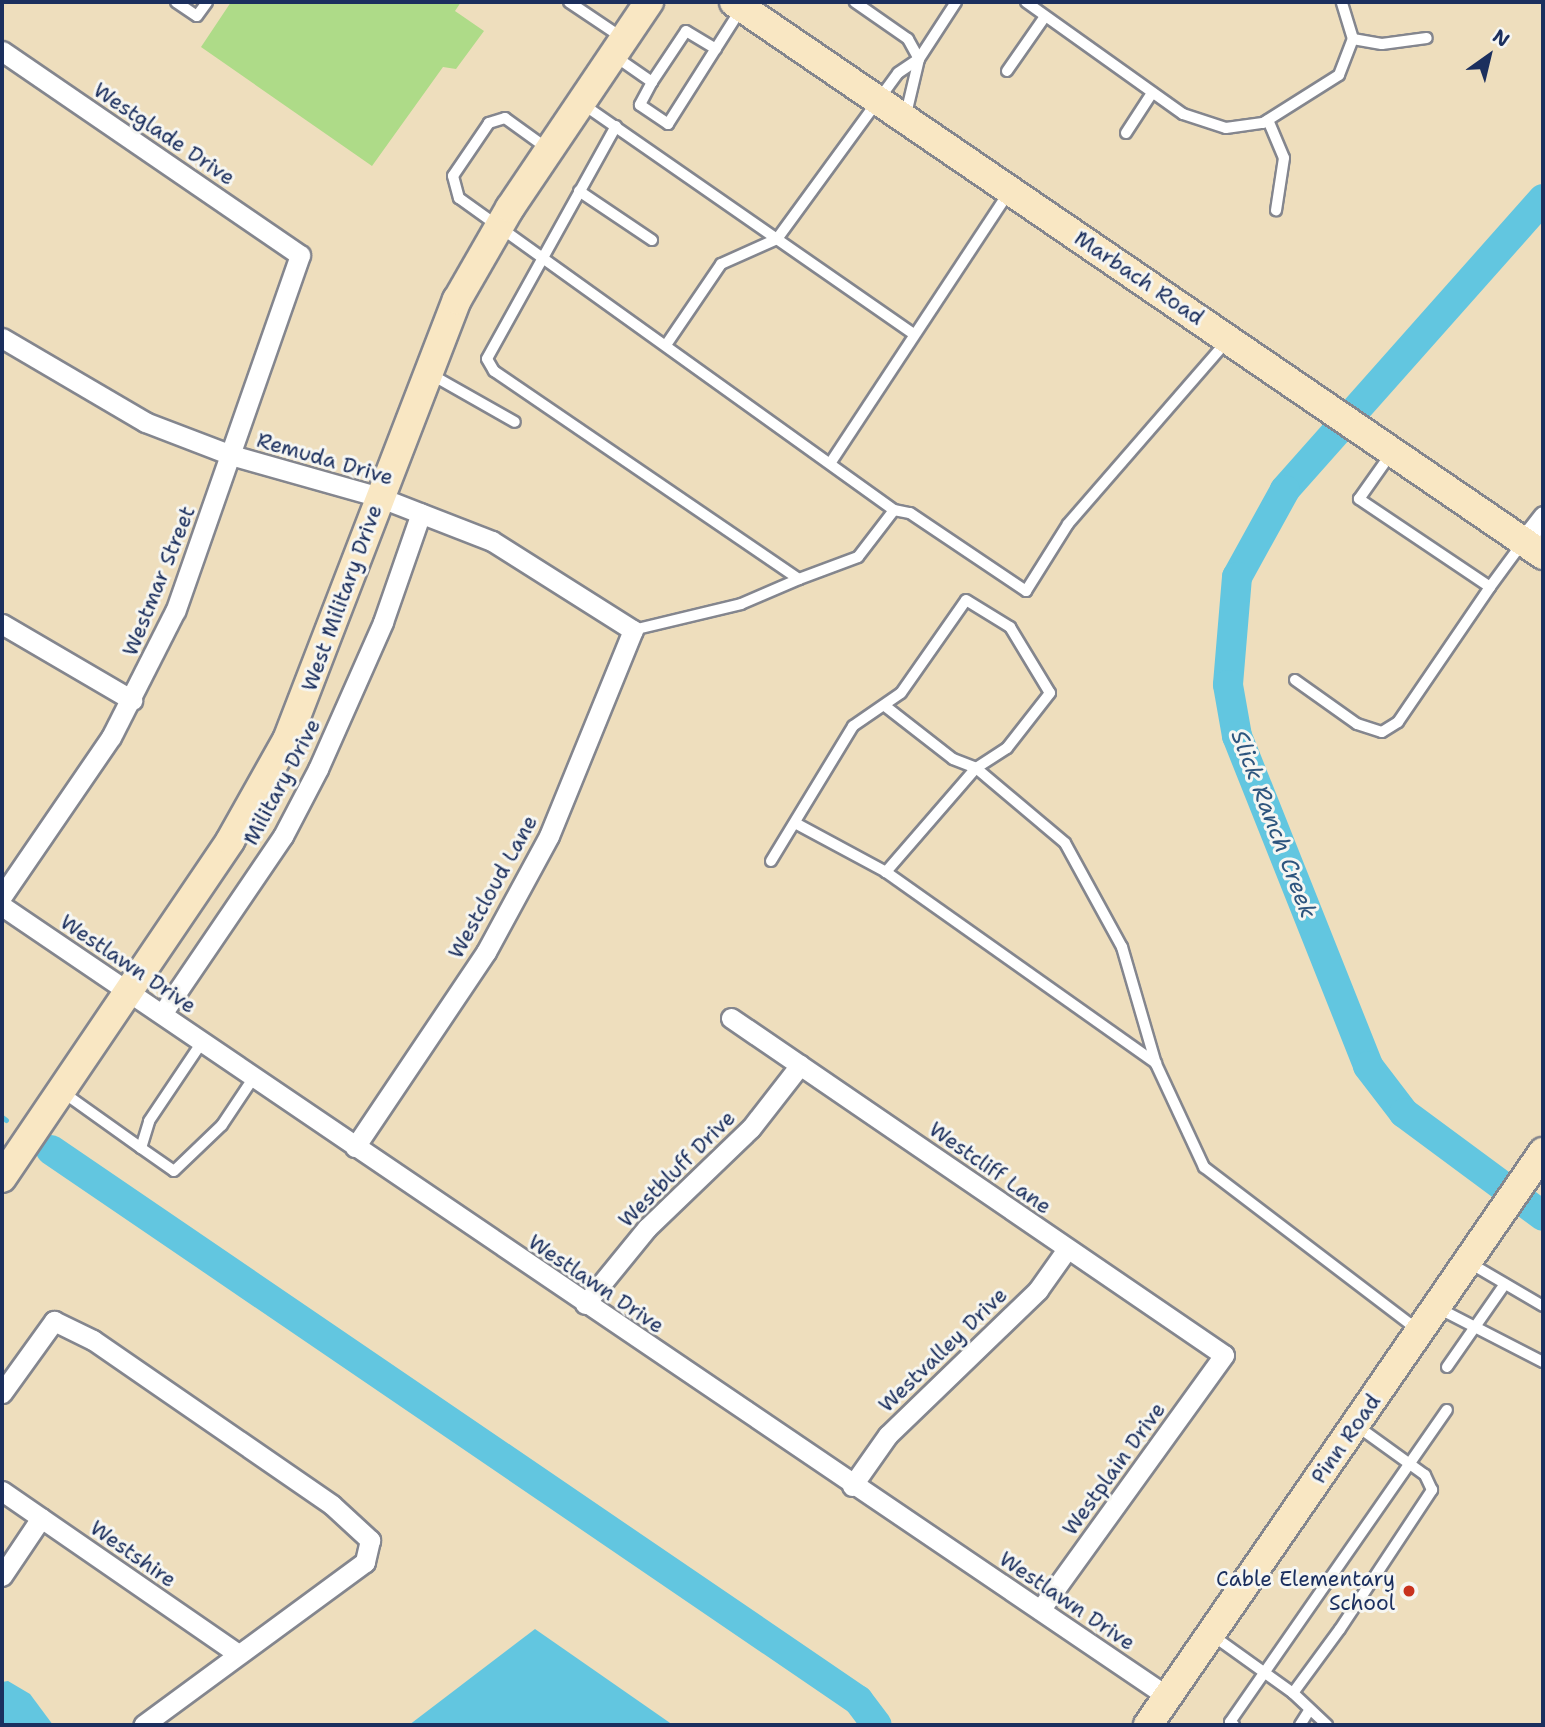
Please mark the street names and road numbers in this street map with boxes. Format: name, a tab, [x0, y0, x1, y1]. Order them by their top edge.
street label: Westglade Drive	[89, 77, 239, 191]
street label: Marbach Road	[1070, 225, 1208, 331]
street label: Remuda Drive	[254, 428, 396, 490]
street label: West Military Drive	[297, 501, 387, 695]
street label: Westmar Street	[117, 502, 201, 660]
street label: Military Drive	[238, 715, 326, 849]
street label: Westcloud Lane	[443, 811, 543, 963]
street label: Westlawn Drive	[55, 909, 201, 1019]
street label: Westbluff Drive	[613, 1105, 741, 1233]
street label: Westcliff Lane	[924, 1117, 1056, 1219]
street label: Westlawn Drive	[523, 1229, 669, 1339]
street label: Westvalley Drive	[874, 1282, 1012, 1418]
street label: Pinn Road	[1306, 1389, 1386, 1489]
street label: Westplain Drive	[1057, 1398, 1171, 1540]
street label: Westshire	[85, 1515, 181, 1593]
street label: Westlawn Drive	[994, 1546, 1140, 1656]

